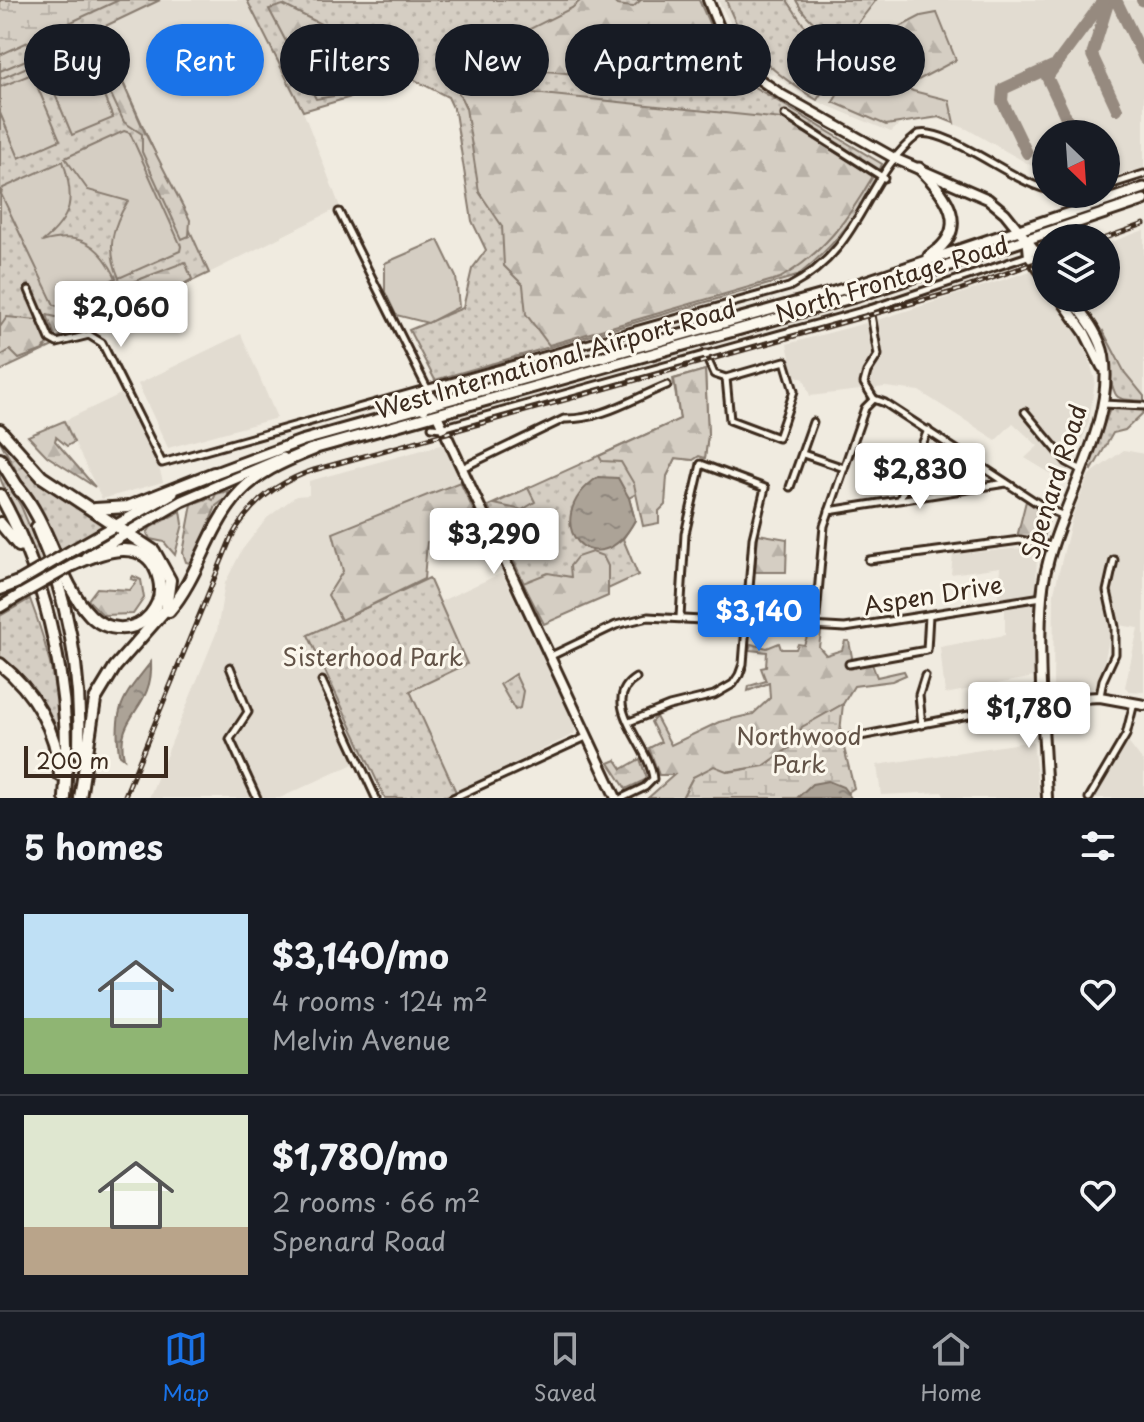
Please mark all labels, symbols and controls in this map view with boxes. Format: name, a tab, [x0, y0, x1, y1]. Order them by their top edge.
chip: Buy	[24, 24, 130, 96]
chip: Rent	[146, 24, 264, 96]
chip: Filters	[280, 24, 419, 96]
chip: New	[435, 24, 549, 96]
chip: Apartment	[565, 24, 771, 96]
chip: House	[787, 24, 925, 96]
north arrow	[1032, 120, 1120, 208]
map controls	[1032, 120, 1120, 312]
button: layers	[1032, 224, 1120, 312]
street label: North Frontage Road	[770, 226, 1012, 331]
pin: $2,060	[56, 281, 186, 349]
text: $2,060	[73, 287, 169, 326]
street label: West International Airport Road	[371, 289, 740, 427]
street label: Spenard Road	[1011, 399, 1095, 563]
pin: $2,830	[855, 443, 985, 511]
text: $2,830	[873, 449, 967, 488]
pin: $3,290	[429, 508, 559, 576]
text: $3,290	[448, 514, 540, 553]
street label: Aspen Drive	[861, 565, 1005, 623]
pin: $3,140	[694, 585, 824, 653]
text: $3,140	[716, 591, 802, 630]
park label: Sisterhood Park	[283, 638, 463, 674]
pin: $1,780	[964, 682, 1094, 750]
text: $1,780	[986, 688, 1072, 727]
park label: Northwood Park	[736, 717, 862, 781]
scale bar	[24, 742, 168, 778]
text: 200 m	[36, 743, 109, 776]
text: 5 homes	[24, 820, 163, 872]
icon: filters	[1076, 824, 1120, 868]
text: $3,140/mo	[272, 929, 449, 981]
icon: home	[88, 946, 184, 1042]
icon: heart	[1076, 972, 1120, 1016]
text: 4 rooms · 124 m²	[272, 981, 488, 1020]
text: Melvin Avenue	[272, 1020, 451, 1059]
text: $1,780/mo	[272, 1130, 448, 1182]
icon: home	[88, 1147, 184, 1243]
icon: heart	[1076, 1173, 1120, 1217]
text: 2 rooms · 66 m²	[272, 1182, 481, 1221]
text: Spenard Road	[272, 1221, 446, 1260]
tab: Map	[162, 1327, 209, 1408]
tab: Saved	[534, 1327, 596, 1408]
tab: Home	[921, 1327, 982, 1408]

